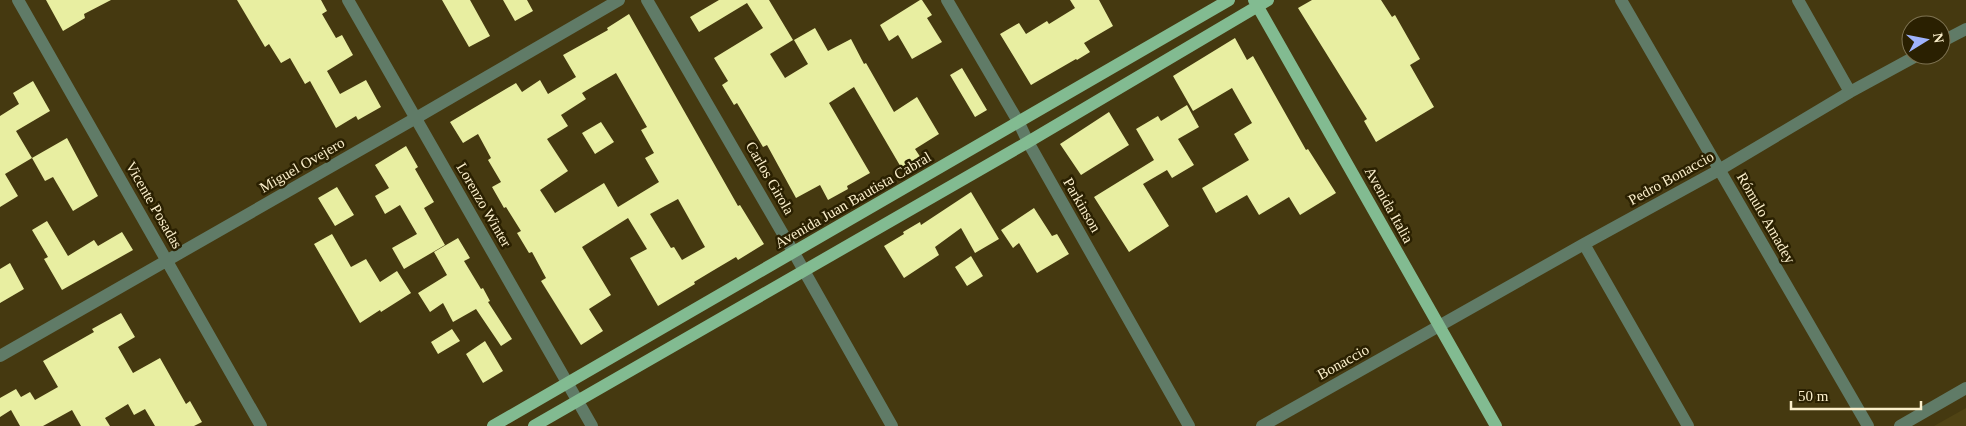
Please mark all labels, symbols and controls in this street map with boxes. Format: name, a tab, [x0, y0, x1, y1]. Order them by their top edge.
north arrow	[1901, 15, 1951, 65]
text: N	[1930, 32, 1947, 44]
street label: Miguel Ovejero	[257, 134, 347, 196]
street label: Carlos Girola	[743, 139, 797, 217]
street label: Pedro Bonaccio	[1625, 148, 1717, 208]
street label: Avenida Juan Bautista Cabral	[772, 149, 934, 251]
street label: Vicente Posadas	[123, 159, 185, 251]
street label: Lorenzo Winter	[453, 160, 515, 250]
street label: Avenida Italia	[1362, 164, 1417, 246]
street label: Rómulo Amadey	[1734, 170, 1799, 267]
street label: Parkinson	[1060, 175, 1104, 235]
street label: Bonaccio	[1314, 341, 1372, 383]
scale bar	[1791, 378, 1921, 410]
text: 50 m	[1798, 388, 1829, 404]

